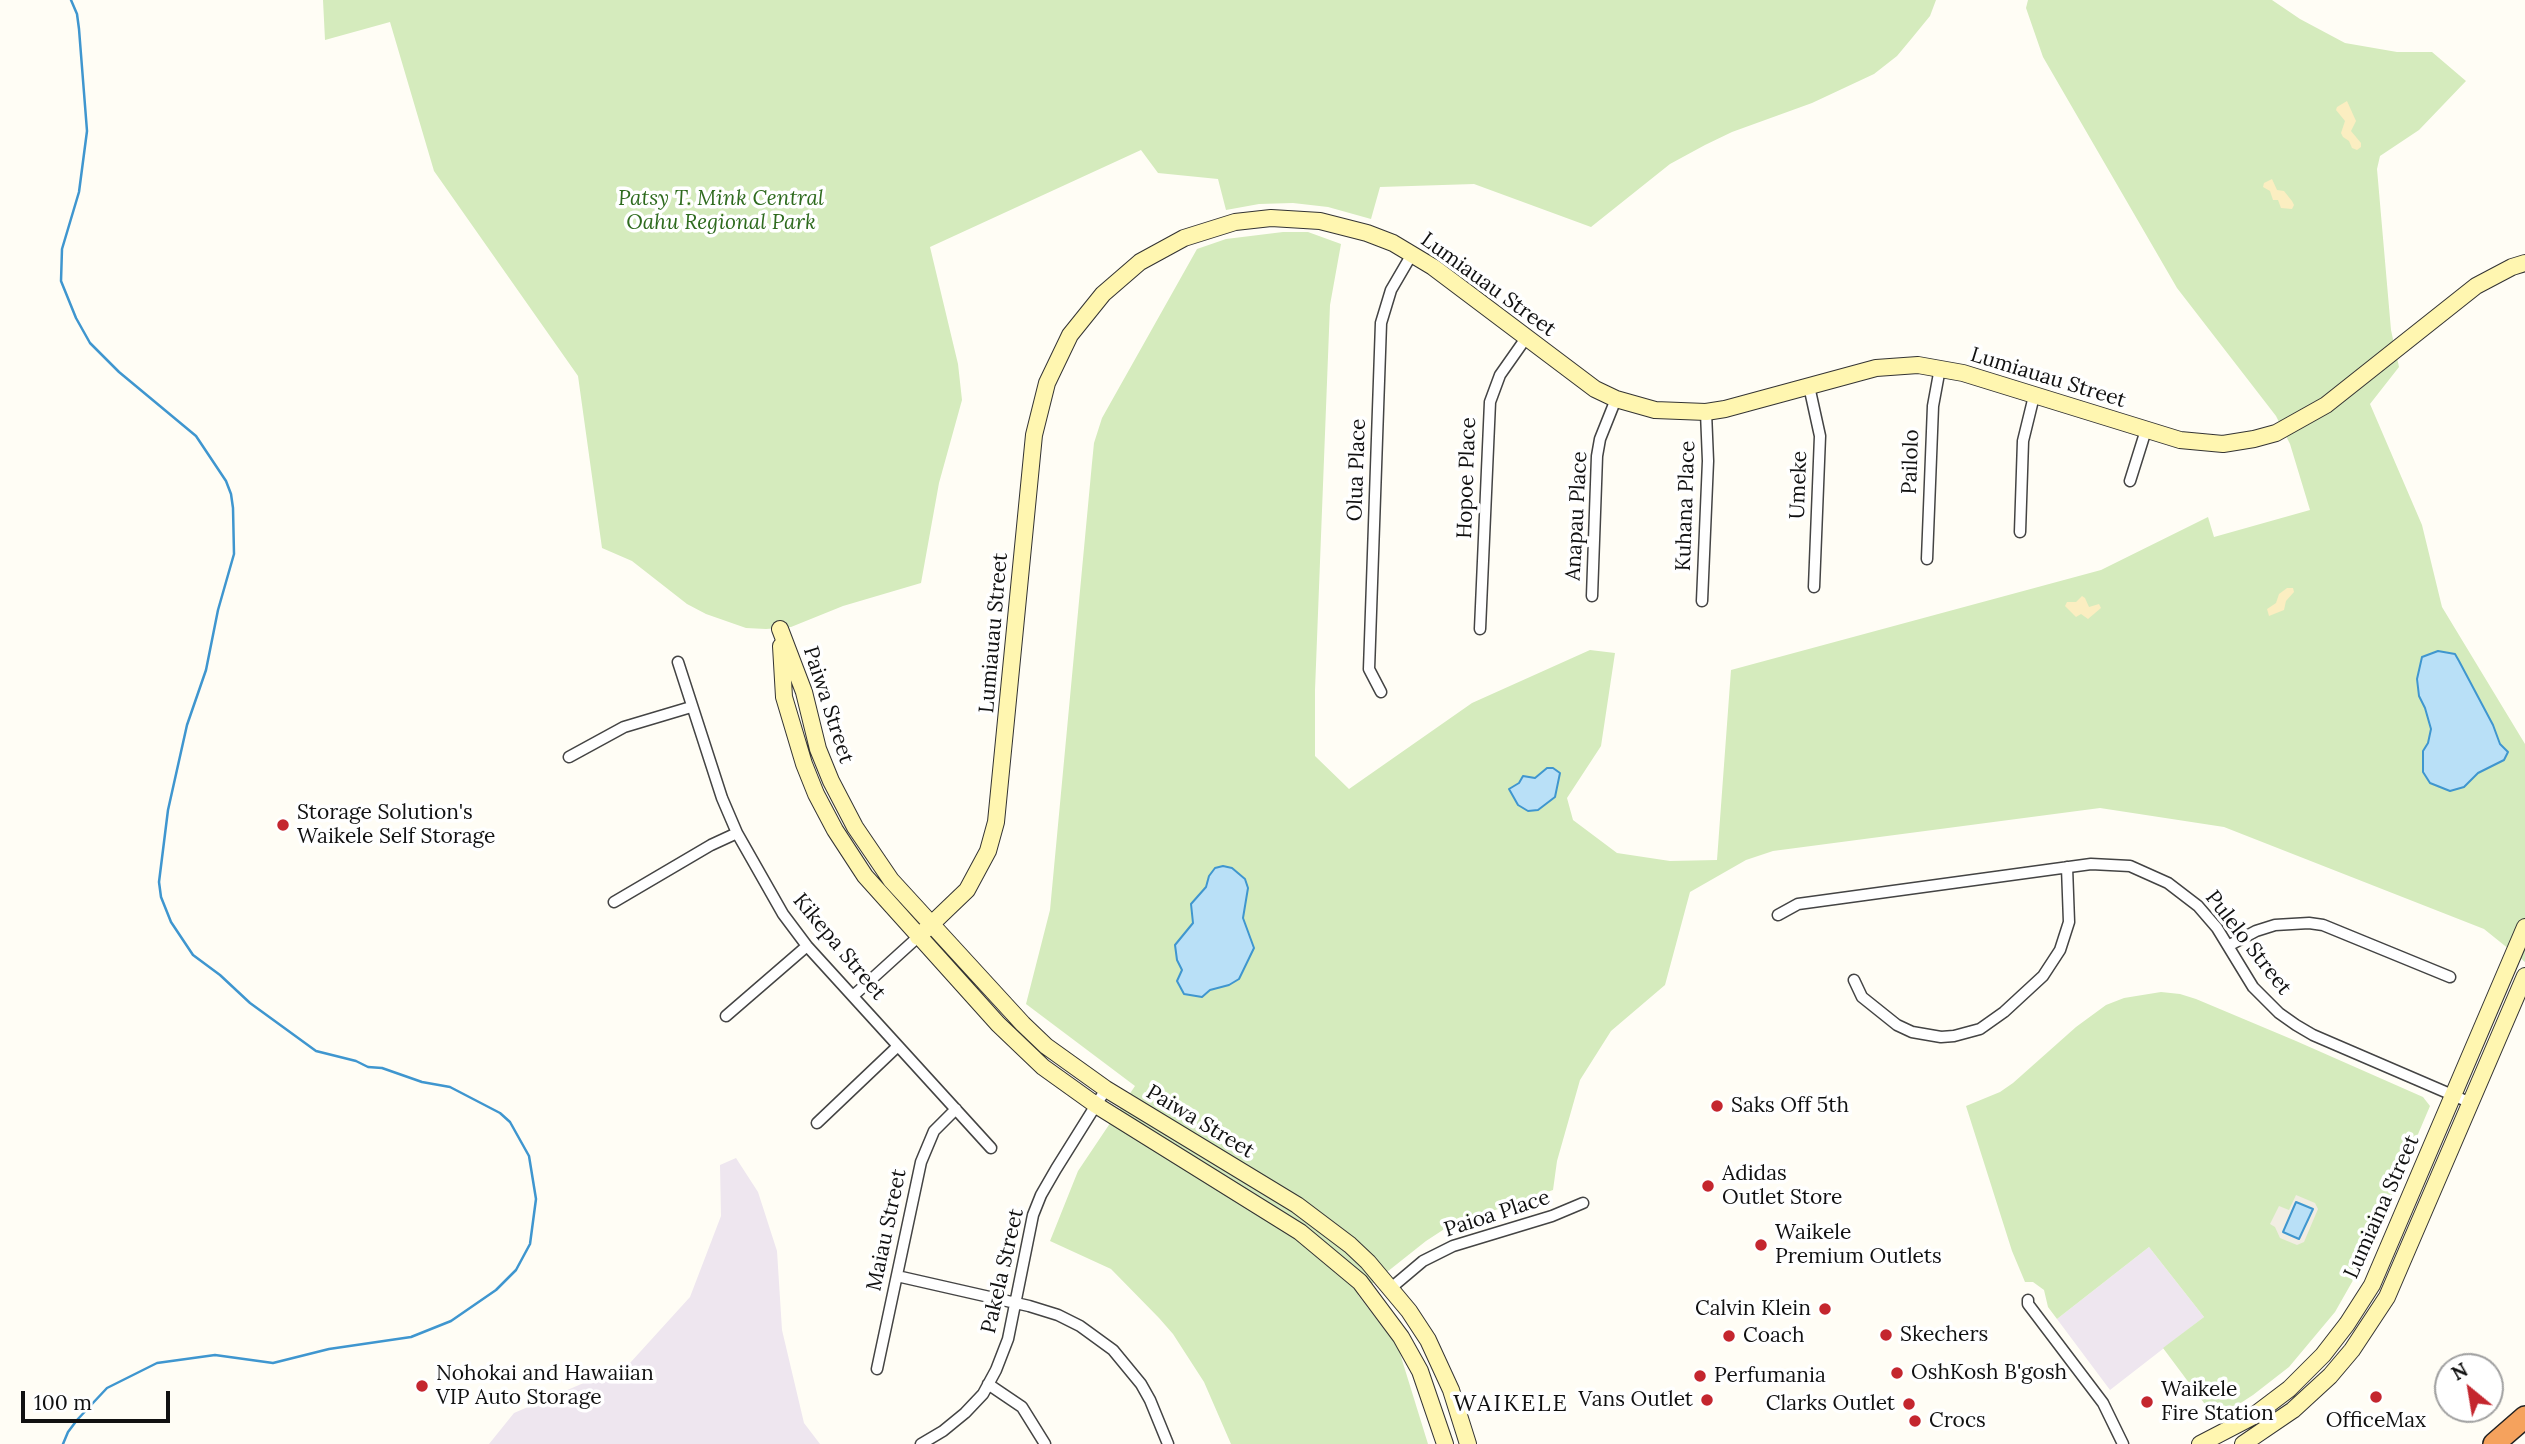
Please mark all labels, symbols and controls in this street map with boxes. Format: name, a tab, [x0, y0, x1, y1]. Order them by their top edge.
park label: Patsy T. Mink Central Oahu Regional Park	[618, 186, 824, 236]
street label: Lumiauau Street	[1416, 228, 1560, 342]
street label: Lumiauau Street	[1967, 342, 2129, 414]
street label: Hopoe Place	[1452, 417, 1482, 539]
street label: Olua Place	[1343, 418, 1371, 522]
street label: Pailolo	[1897, 429, 1925, 495]
street label: Kuhana Place	[1671, 440, 1701, 572]
street label: Umeke	[1785, 450, 1813, 520]
street label: Anapau Place	[1561, 451, 1593, 581]
street label: Lumiauau Street	[974, 552, 1014, 714]
street label: Paiwa Street	[797, 643, 859, 767]
place label: Storage Solution's Waikele Self Storage	[297, 800, 495, 850]
marker: Storage Solution's Waikele Self Storage	[275, 817, 291, 833]
street label: Pulelo Street	[2199, 886, 2297, 1000]
street label: Kikepa Street	[787, 889, 891, 1005]
street label: Paiwa Street	[1141, 1080, 1259, 1164]
place label: Saks Off 5th	[1731, 1093, 1849, 1119]
marker: Saks Off 5th	[1709, 1098, 1725, 1114]
street label: Lumiaina Street	[2339, 1131, 2425, 1283]
place label: Adidas Outlet Store	[1722, 1161, 1842, 1211]
street label: Maiau Street	[862, 1167, 912, 1293]
marker: Adidas Outlet Store	[1700, 1178, 1716, 1194]
street label: Paioa Place	[1441, 1185, 1553, 1243]
street label: Pakela Street	[976, 1206, 1030, 1336]
place label: Waikele Premium Outlets	[1775, 1220, 1942, 1270]
marker: Waikele Premium Outlets	[1753, 1237, 1769, 1253]
place label: Calvin Klein	[1695, 1296, 1811, 1322]
marker: Calvin Klein	[1817, 1301, 1833, 1317]
place label: Skechers	[1900, 1322, 1988, 1348]
place label: Coach	[1743, 1323, 1805, 1349]
marker: Skechers	[1878, 1327, 1894, 1343]
marker: Coach	[1721, 1328, 1737, 1344]
north arrow	[2434, 1353, 2504, 1423]
text: N	[2447, 1357, 2472, 1386]
place label: OshKosh B'gosh	[1911, 1360, 2067, 1386]
place label: Nohokai and Hawaiian VIP Auto Storage	[436, 1361, 654, 1411]
place label: Perfumania	[1714, 1363, 1826, 1389]
marker: OshKosh B'gosh	[1889, 1365, 1905, 1381]
marker: Perfumania	[1692, 1368, 1708, 1384]
place label: Waikele Fire Station	[2161, 1377, 2274, 1427]
scale bar	[24, 1378, 173, 1422]
marker: Nohokai and Hawaiian VIP Auto Storage	[414, 1378, 430, 1394]
place label: Vans Outlet	[1579, 1387, 1693, 1413]
text: 100 m	[34, 1389, 92, 1416]
marker: OfficeMax	[2368, 1389, 2384, 1405]
district label: WAIKELE	[1454, 1390, 1568, 1418]
place label: Clarks Outlet	[1766, 1391, 1895, 1417]
marker: Vans Outlet	[1699, 1392, 1715, 1408]
marker: Waikele Fire Station	[2139, 1394, 2155, 1410]
marker: Clarks Outlet	[1901, 1396, 1917, 1412]
place label: Crocs	[1929, 1408, 1986, 1434]
place label: OfficeMax	[2326, 1408, 2426, 1434]
marker: Crocs	[1907, 1413, 1923, 1429]

